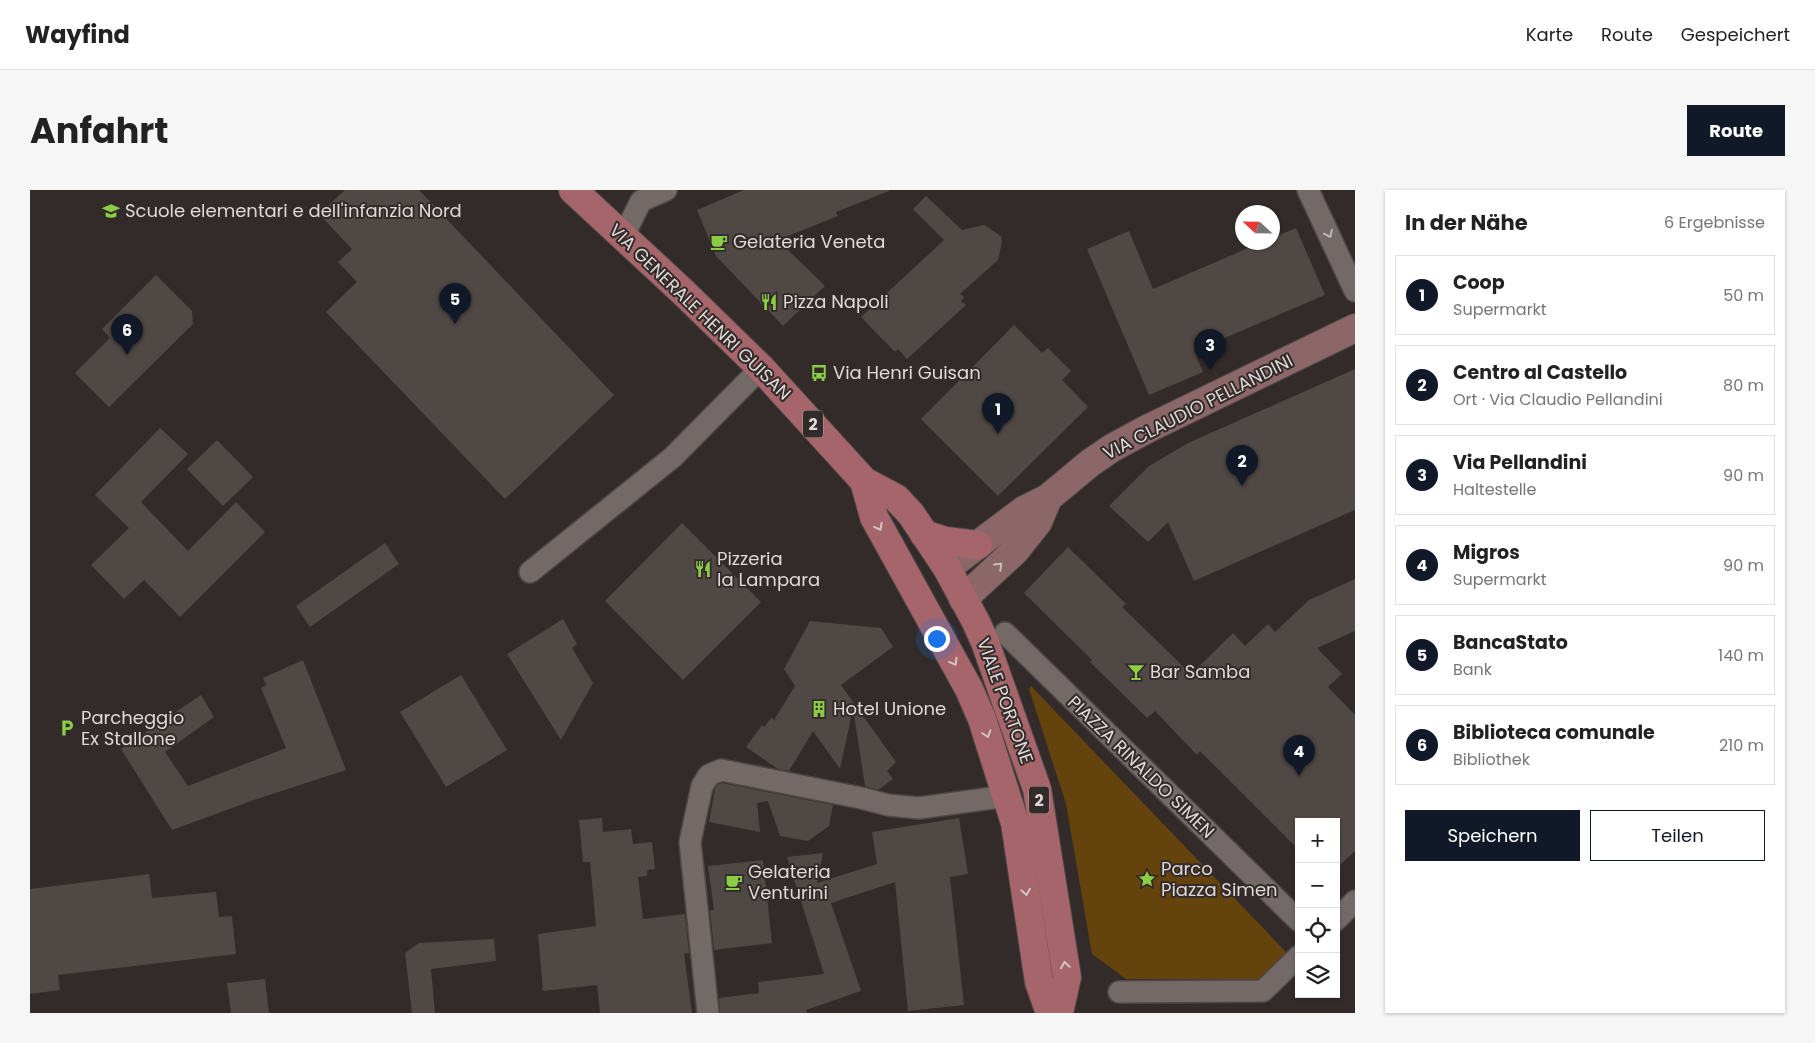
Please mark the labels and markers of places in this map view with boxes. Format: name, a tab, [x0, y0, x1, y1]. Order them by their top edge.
place label: Scuole elementari e dell'infanzia Nord	[125, 198, 462, 223]
school or university icon: Scuole elementari e dell'infanzia Nord	[101, 201, 121, 221]
place label: Gelateria Veneta	[733, 229, 885, 254]
cafe icon: Gelateria Veneta	[709, 232, 729, 252]
pin: 5	[439, 283, 471, 324]
place label: Pizza Napoli	[783, 289, 889, 314]
restaurant icon: Pizza Napoli	[759, 292, 779, 312]
pin: 6	[111, 314, 143, 355]
pin: 3	[1194, 329, 1226, 370]
place label: Via Henri Guisan	[833, 360, 981, 385]
bus stop icon: Via Henri Guisan	[809, 363, 829, 383]
pin: 1	[982, 393, 1014, 434]
pin: 2	[1226, 445, 1258, 486]
place label: Pizzeria la Lampara	[717, 546, 820, 592]
restaurant icon: Pizzeria la Lampara	[693, 559, 713, 579]
place label: Bar Samba	[1150, 659, 1250, 684]
bar icon: Bar Samba	[1126, 662, 1146, 682]
place label: Hotel Unione	[833, 696, 946, 721]
building icon: Hotel Unione	[809, 699, 829, 719]
place label: Parcheggio Ex Stallone	[81, 705, 184, 751]
parking icon: Parcheggio Ex Stallone	[57, 718, 77, 738]
pin: 4	[1283, 735, 1315, 776]
place label: Parco Piazza Simen	[1161, 856, 1278, 902]
place label: Gelateria Venturini	[748, 859, 831, 905]
place icon: Parco Piazza Simen	[1137, 869, 1157, 889]
cafe icon: Gelateria Venturini	[724, 872, 744, 892]

